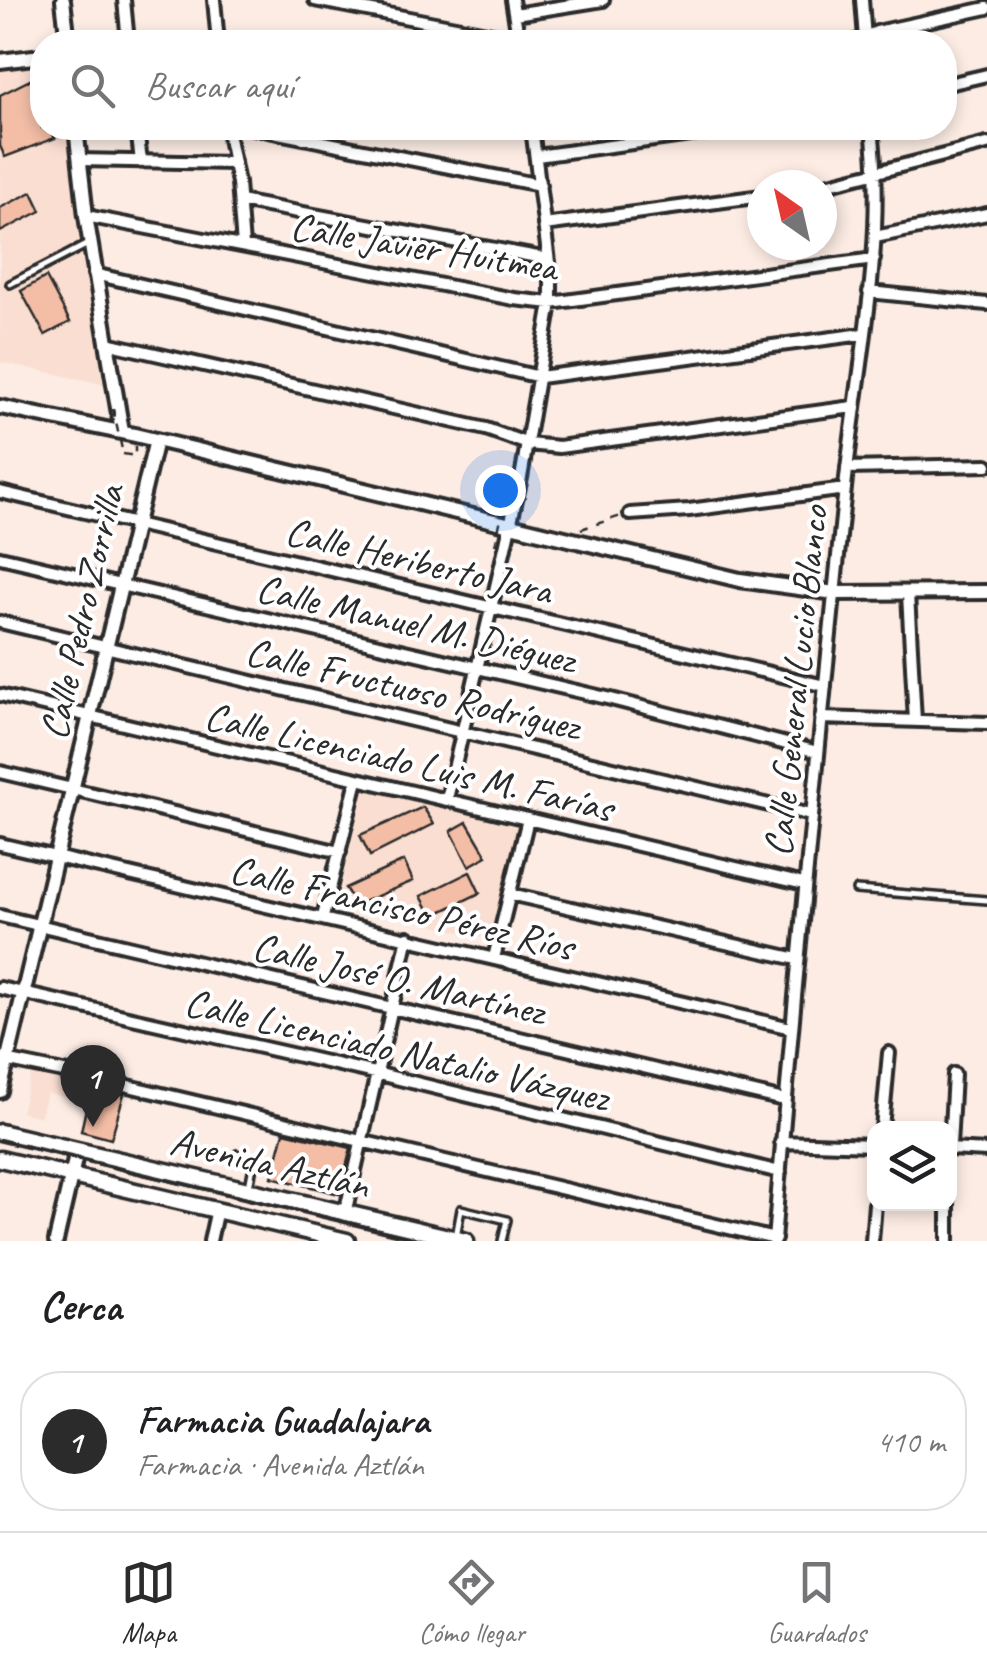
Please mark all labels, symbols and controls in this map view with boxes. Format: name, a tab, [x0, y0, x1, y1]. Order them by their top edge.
search box	[30, 30, 957, 140]
icon: search	[65, 58, 120, 113]
text: Buscar aquí	[145, 62, 294, 109]
north arrow	[747, 170, 837, 260]
street label: Calle Javier Huitmea	[287, 201, 564, 293]
your location	[475, 465, 526, 516]
street label: Calle Pedro Zorrilla	[28, 478, 136, 744]
street label: Calle General Lucio Blanco	[753, 502, 839, 859]
street label: Calle Heriberto Jara	[281, 506, 560, 617]
street label: Calle Manuel M. Diéguez	[252, 563, 583, 686]
street label: Calle Fructuoso Rodríguez	[241, 626, 588, 752]
street label: Calle Licenciado Luis M. Farías	[200, 691, 621, 834]
street label: Calle Francisco Pérez Ríos	[225, 844, 582, 973]
street label: Calle José O. Martínez	[248, 921, 553, 1038]
street label: Calle Licenciado Natalio Vázquez	[180, 977, 616, 1124]
pin: 1	[61, 1044, 126, 1127]
street label: Avenida Aztlán	[166, 1116, 375, 1210]
map controls	[867, 1121, 957, 1211]
button: layers	[867, 1121, 957, 1211]
text: Cerca	[40, 1280, 122, 1333]
text: Farmacia Guadalajara	[137, 1397, 429, 1444]
text: 1	[67, 1421, 82, 1462]
text: 410 m	[876, 1421, 945, 1462]
text: Farmacia · Avenida Aztlán	[137, 1444, 424, 1485]
tab: Mapa	[121, 1555, 176, 1650]
tab: Cómo llegar	[419, 1555, 525, 1650]
tab: Guardados	[767, 1555, 866, 1650]

